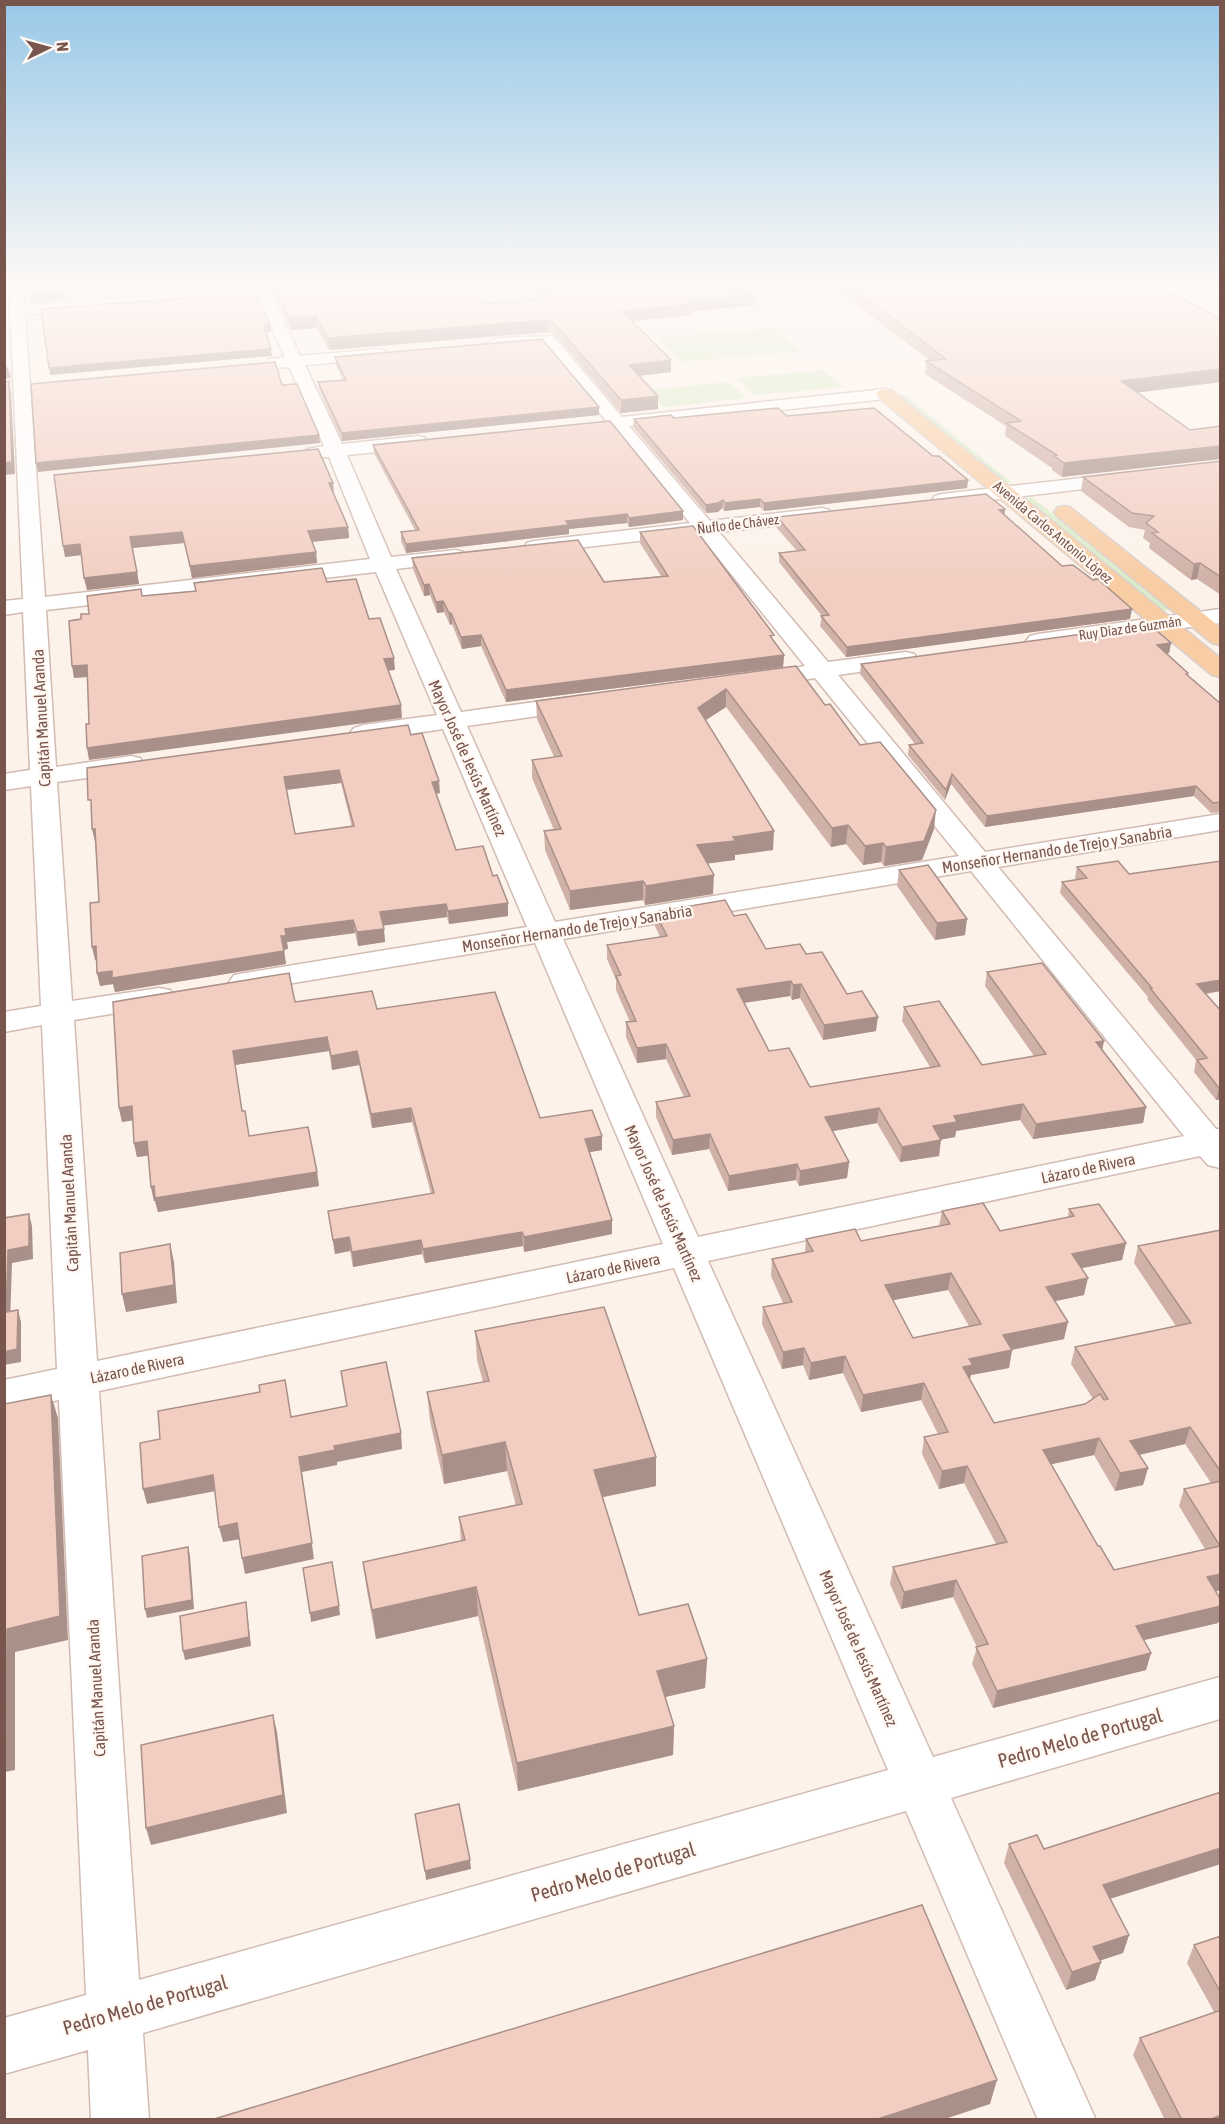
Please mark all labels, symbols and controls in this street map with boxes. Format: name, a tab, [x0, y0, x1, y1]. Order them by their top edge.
north arrow	[18, 18, 78, 78]
text: N	[54, 41, 72, 52]
street label: Avenida Carlos Antonio López	[990, 477, 1116, 587]
street label: Ñuflo de Chávez	[696, 511, 780, 537]
street label: Ruy Díaz de Guzmán	[1078, 613, 1182, 643]
street label: Capitán Manuel Aranda	[28, 649, 55, 787]
street label: Mayor José de Jesús Martínez	[424, 677, 511, 840]
street label: Monseñor Hernando de Trejo y Sanabria	[941, 822, 1173, 877]
street label: Monseñor Hernando de Trejo y Sanabria	[461, 901, 693, 956]
street label: Mayor José de Jesús Martínez	[620, 1122, 707, 1285]
street label: Capitán Manuel Aranda	[56, 1134, 83, 1272]
street label: Lázaro de Rivera	[1039, 1149, 1137, 1187]
street label: Lázaro de Rivera	[564, 1249, 662, 1287]
street label: Lázaro de Rivera	[88, 1349, 186, 1387]
street label: Mayor José de Jesús Martínez	[815, 1567, 902, 1730]
street label: Capitán Manuel Aranda	[83, 1619, 110, 1757]
street label: Pedro Melo de Portugal	[995, 1703, 1165, 1772]
street label: Pedro Melo de Portugal	[528, 1837, 698, 1906]
street label: Pedro Melo de Portugal	[60, 1970, 230, 2039]

